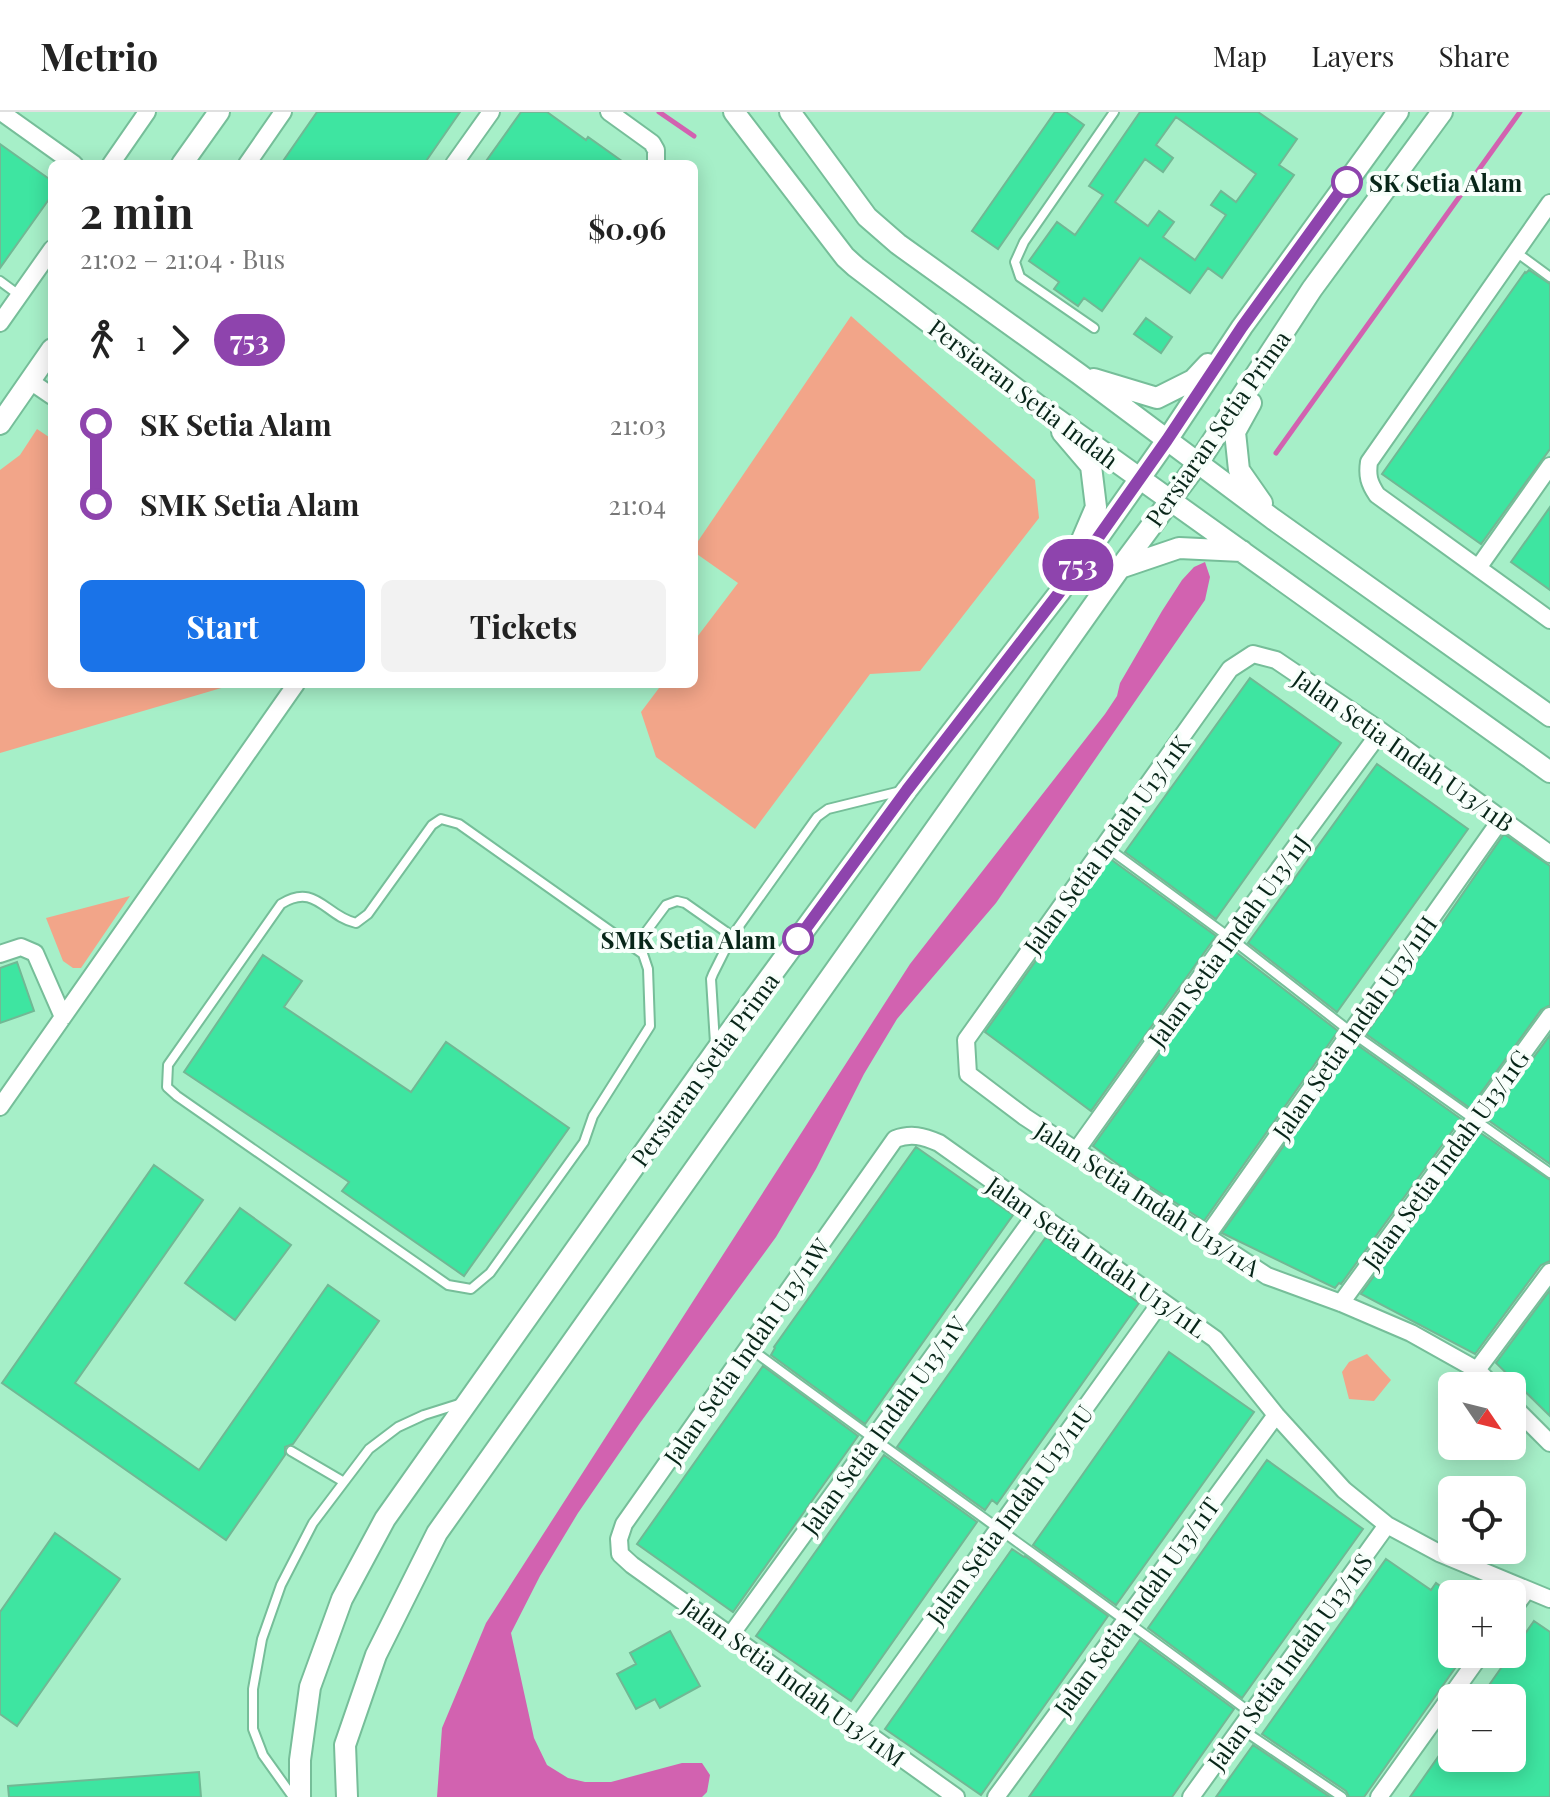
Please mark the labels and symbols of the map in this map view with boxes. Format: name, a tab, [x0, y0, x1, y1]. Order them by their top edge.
place label: SK Setia Alam	[1369, 166, 1523, 198]
marker: SK Setia Alam	[1332, 167, 1362, 197]
street label: Persiaran Setia Indah	[923, 311, 1125, 475]
street label: Persiaran Setia Prima	[1137, 324, 1297, 532]
line badge: 753	[1032, 539, 1124, 591]
street label: Jalan Setia Indah U13/11B	[1287, 661, 1521, 838]
street label: Jalan Setia Indah U13/11K	[1015, 728, 1196, 961]
street label: Jalan Setia Indah U13/11J	[1139, 827, 1316, 1053]
street label: Jalan Setia Indah U13/11H	[1264, 909, 1443, 1146]
place label: SMK Setia Alam	[601, 923, 776, 955]
marker: SMK Setia Alam	[783, 924, 813, 954]
street label: Persiaran Setia Prima	[623, 965, 785, 1172]
street label: Jalan Setia Indah U13/11G	[1354, 1043, 1536, 1276]
street label: Jalan Setia Indah U13/11A	[1028, 1113, 1268, 1283]
street label: Jalan Setia Indah U13/11L	[980, 1167, 1213, 1344]
street label: Jalan Setia Indah U13/11W	[655, 1231, 836, 1471]
street label: Jalan Setia Indah U13/11V	[792, 1309, 974, 1541]
north arrow	[1438, 1372, 1526, 1460]
street label: Jalan Setia Indah U13/11U	[918, 1398, 1099, 1631]
street label: Jalan Setia Indah U13/11T	[1045, 1490, 1226, 1722]
street label: Jalan Setia Indah U13/11S	[1199, 1546, 1378, 1777]
street label: Jalan Setia Indah U13/11M	[675, 1589, 912, 1773]

